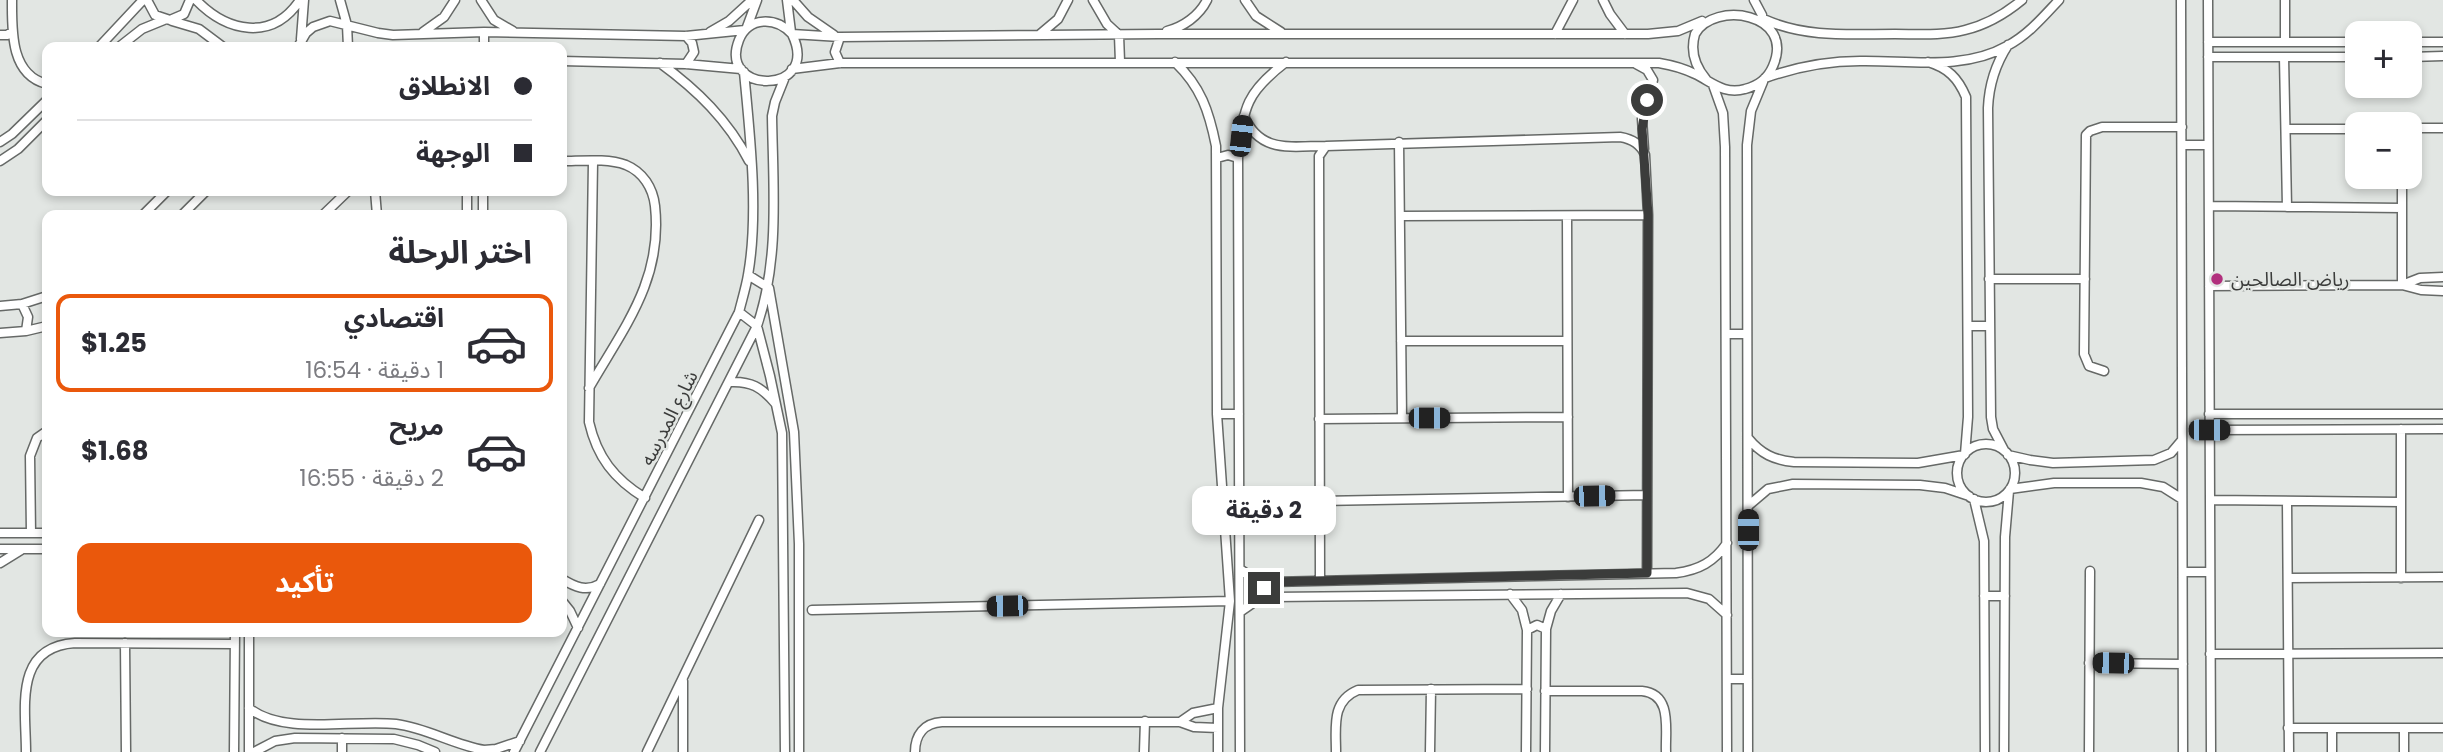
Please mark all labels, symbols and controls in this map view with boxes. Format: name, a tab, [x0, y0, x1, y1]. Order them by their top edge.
map controls	[2345, 21, 2422, 189]
button: +	[2345, 21, 2422, 98]
text: الانطلاق	[399, 68, 490, 104]
route start	[1631, 84, 1663, 116]
button: −	[2345, 112, 2422, 189]
car	[1229, 114, 1254, 158]
text: الوجهة	[416, 135, 490, 171]
text: اختر الرحلة	[389, 229, 532, 274]
place label: رياض الصالحين	[2231, 266, 2350, 293]
marker: رياض الصالحين	[2209, 271, 2225, 287]
text: اقتصادي	[344, 300, 444, 336]
icon: car	[465, 312, 528, 375]
text: $1.25	[81, 325, 147, 361]
text: 1 دقيقة · 16:54	[305, 354, 444, 386]
street label: شارع المدرسه	[634, 366, 704, 470]
text: مريح	[389, 408, 444, 444]
car	[1409, 408, 1451, 429]
icon: car	[465, 420, 528, 483]
car	[2189, 420, 2231, 441]
text: $1.68	[81, 433, 149, 469]
text: 2 دقيقة · 16:55	[299, 462, 444, 494]
car	[1573, 485, 1616, 507]
callout: 2 دقيقة	[1192, 486, 1336, 536]
text: 2 دقيقة	[1226, 494, 1302, 526]
car	[1738, 509, 1759, 551]
button: تأكيد	[77, 543, 532, 623]
route end	[1248, 572, 1280, 604]
car	[986, 595, 1029, 617]
car	[2092, 652, 2135, 674]

